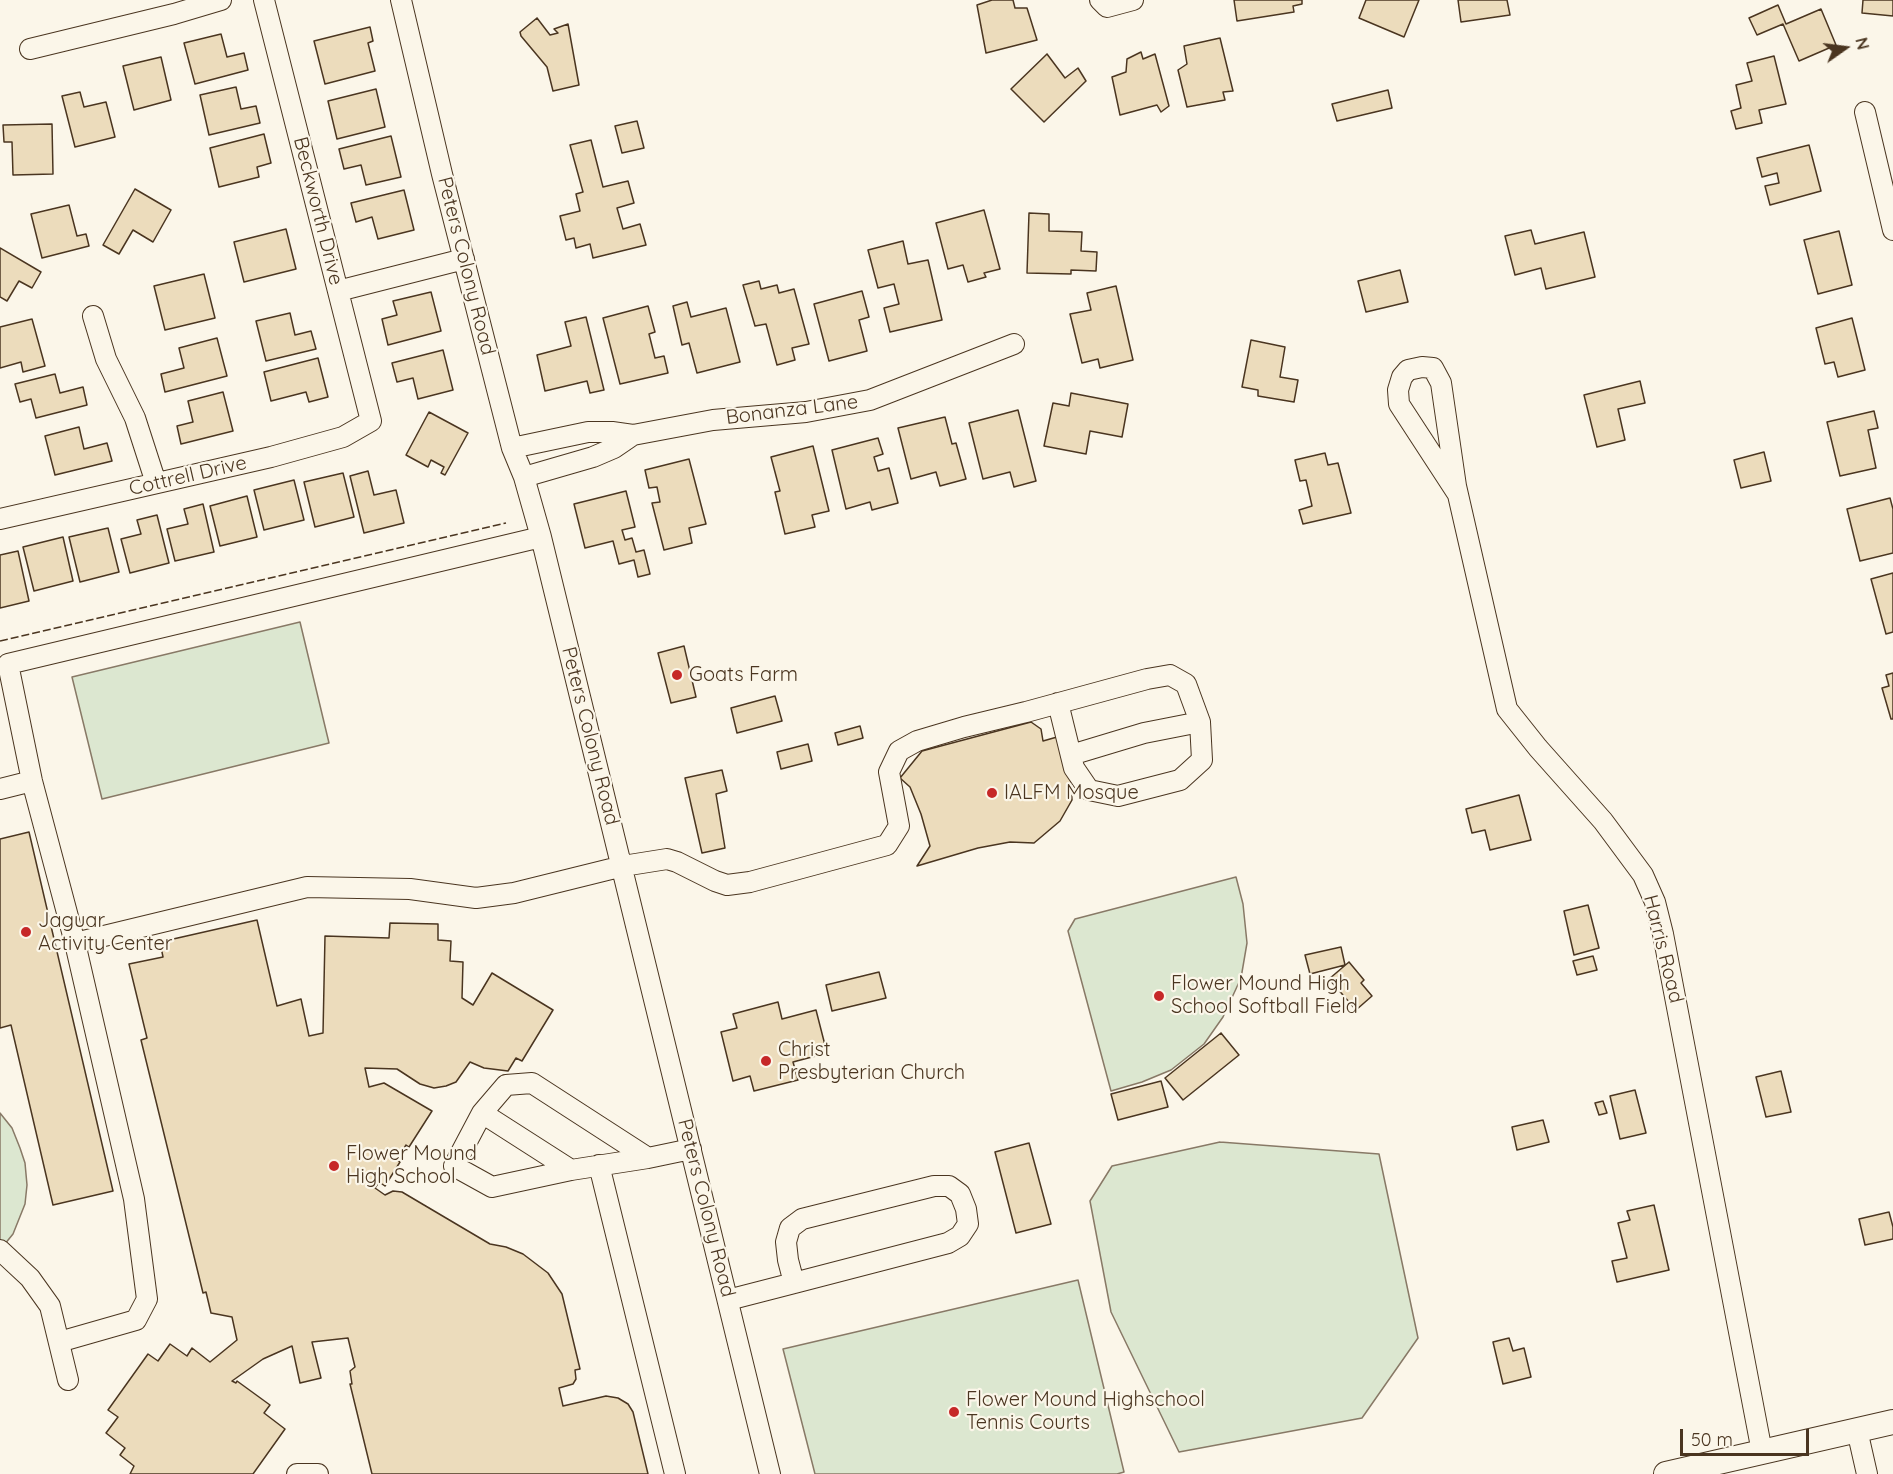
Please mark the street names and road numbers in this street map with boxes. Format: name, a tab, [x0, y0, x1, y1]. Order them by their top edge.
street label: Beckworth Drive	[288, 134, 348, 288]
street label: Peters Colony Road	[432, 174, 500, 358]
street label: Bonanza Lane	[724, 390, 860, 430]
street label: Cottrell Drive	[127, 451, 249, 501]
street label: Peters Colony Road	[556, 644, 624, 828]
street label: Harris Road	[1638, 892, 1688, 1006]
street label: Peters Colony Road	[672, 1116, 740, 1300]

